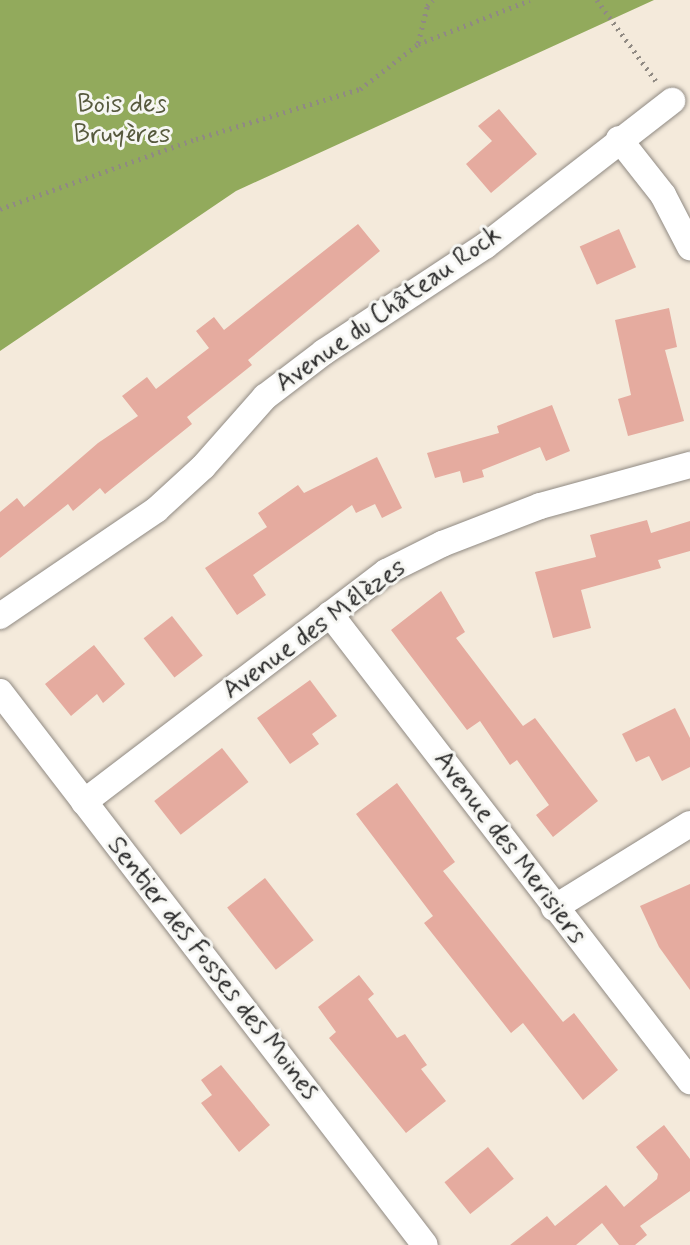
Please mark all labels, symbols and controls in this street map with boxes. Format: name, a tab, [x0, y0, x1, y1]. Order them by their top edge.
park label: Bois des Bruyères	[73, 90, 171, 152]
street label: Avenue du Château Rock	[267, 218, 511, 402]
street label: Avenue des Mélèzes	[216, 552, 414, 708]
street label: Avenue des Merisiers	[426, 744, 592, 952]
street label: Sentier des Fosses des Moines	[98, 829, 326, 1109]

